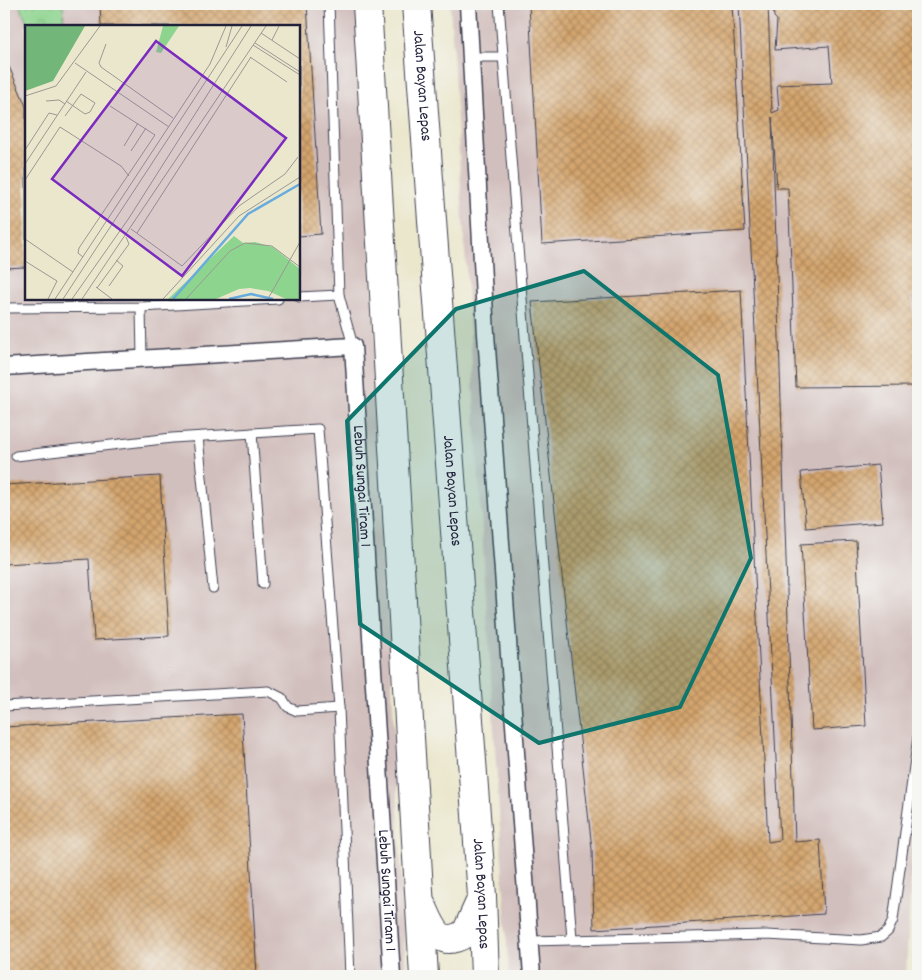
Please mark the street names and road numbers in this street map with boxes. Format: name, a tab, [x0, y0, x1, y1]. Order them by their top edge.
street label: Jalan Bayan Lepas	[406, 29, 438, 142]
street label: Lebuh Sungai Tiram 1	[346, 425, 377, 548]
street label: Jalan Bayan Lepas	[436, 434, 468, 547]
street label: Lebuh Sungai Tiram 1	[371, 829, 402, 952]
street label: Jalan Bayan Lepas	[466, 837, 495, 950]

